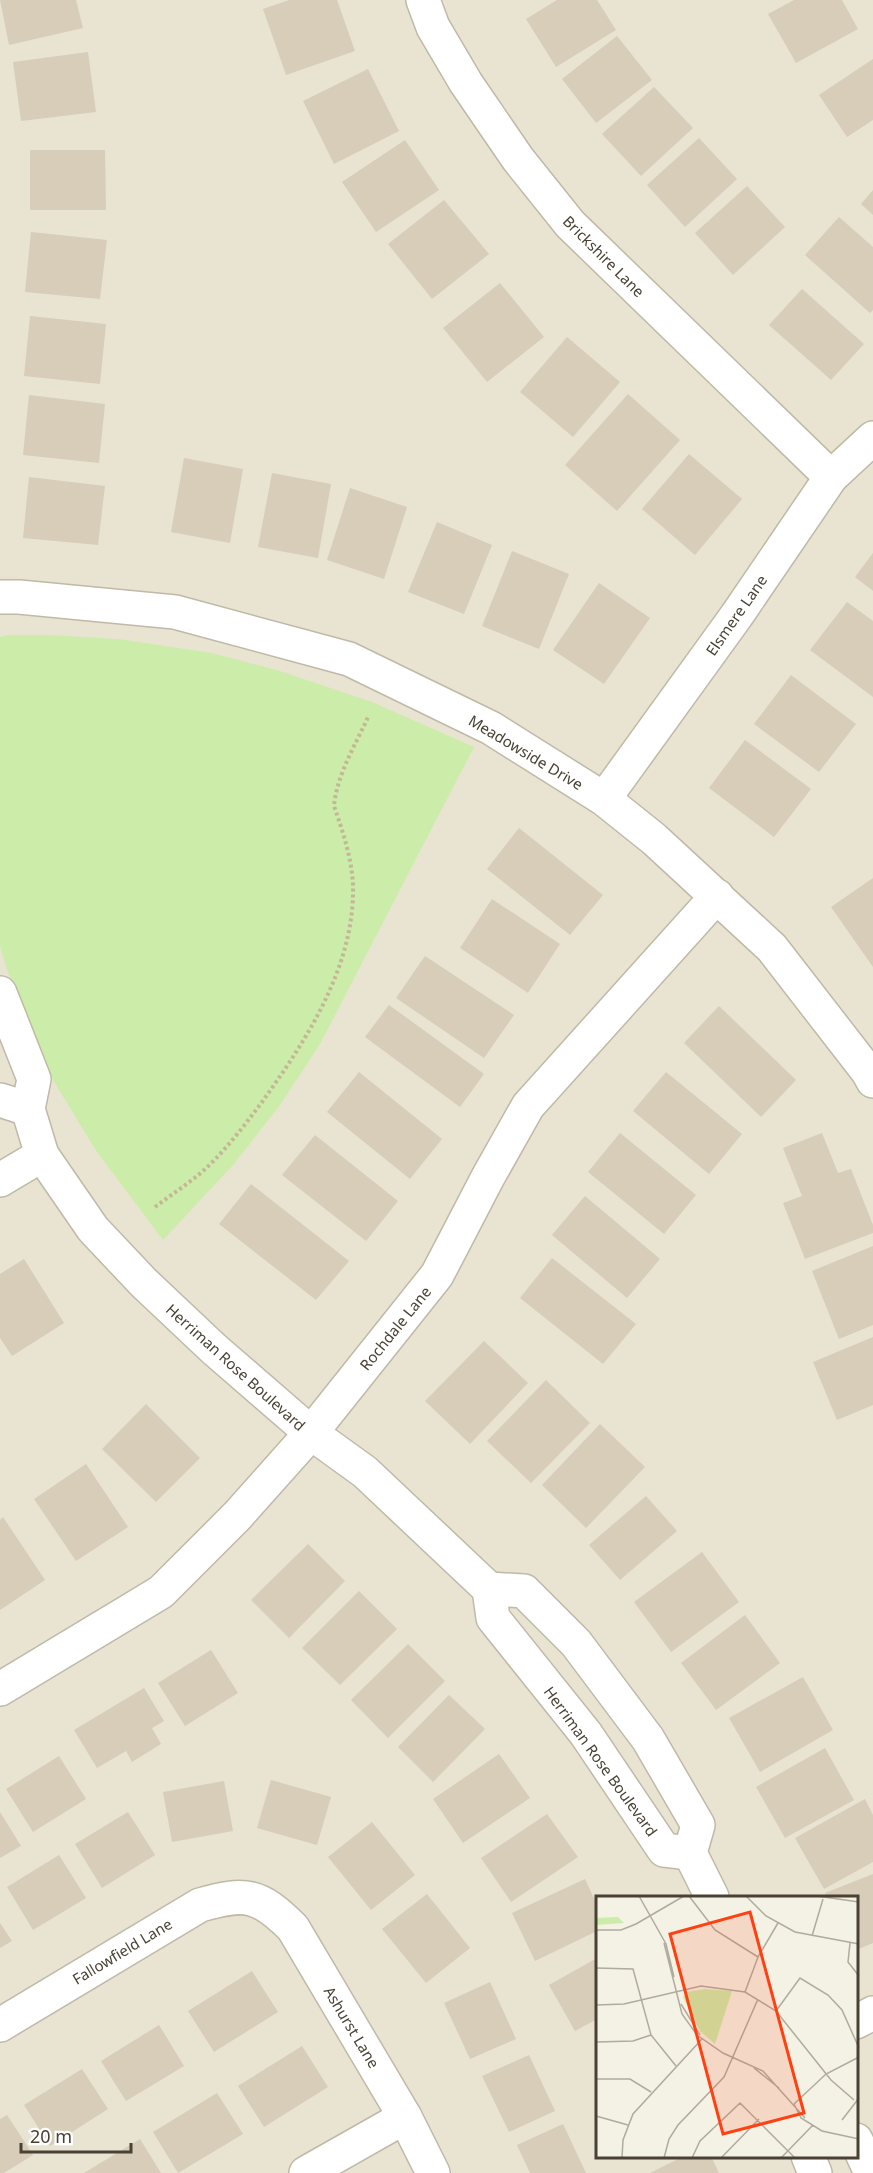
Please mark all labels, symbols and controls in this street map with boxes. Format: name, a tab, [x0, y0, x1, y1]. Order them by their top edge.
street label: Brickshire Lane	[559, 211, 649, 301]
street label: Elsmere Lane	[701, 571, 771, 659]
street label: Meadowside Drive	[465, 710, 587, 794]
street label: Rochdale Lane	[355, 1282, 435, 1374]
street label: Herriman Rose Boulevard	[162, 1299, 310, 1435]
street label: Herriman Rose Boulevard	[540, 1682, 662, 1840]
inset map	[596, 1896, 858, 2158]
street label: Fallowfield Lane	[68, 1913, 176, 1989]
street label: Ashurst Lane	[320, 1982, 384, 2072]
scale bar	[21, 2116, 130, 2154]
text: 20 m	[30, 2124, 72, 2148]

